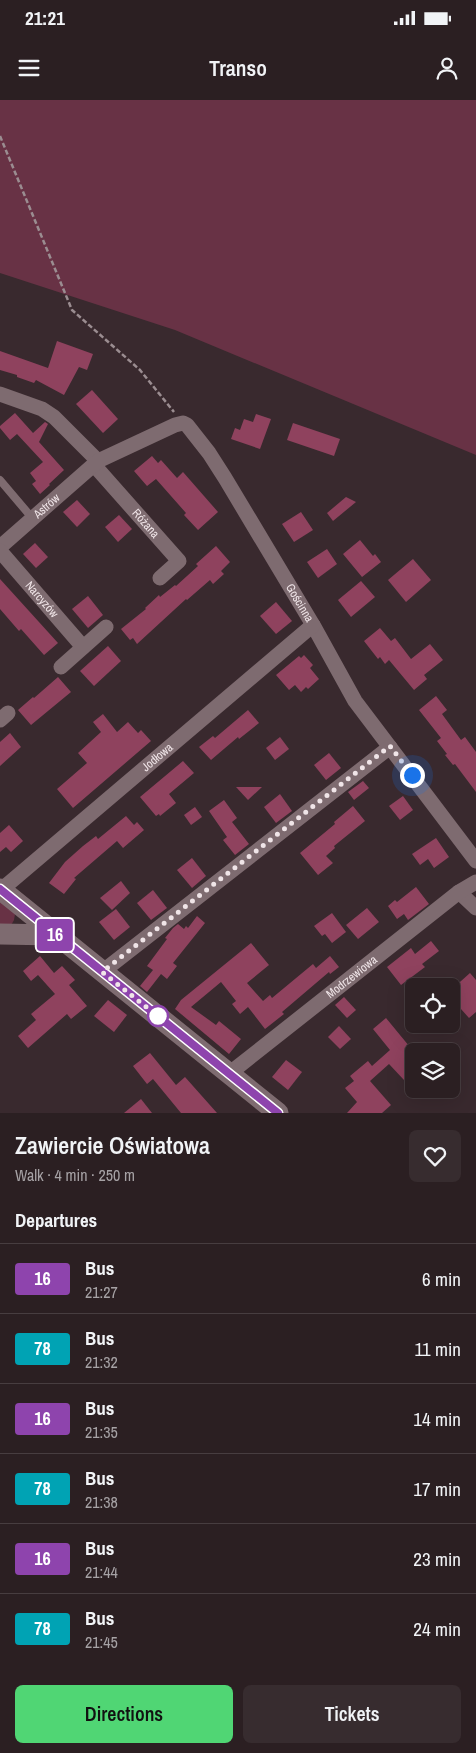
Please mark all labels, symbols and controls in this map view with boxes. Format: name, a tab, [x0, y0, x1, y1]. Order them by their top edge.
text: 21:21	[25, 5, 65, 31]
text: Transo	[209, 53, 267, 83]
icon: menu	[15, 54, 43, 82]
icon: person	[433, 54, 461, 82]
street label: Astrów	[29, 490, 64, 523]
street label: Różana	[128, 505, 163, 542]
street label: Narcyzów	[22, 578, 63, 622]
street label: Gościnna	[282, 581, 318, 626]
street label: Jodłowa	[138, 739, 177, 775]
your location	[400, 763, 425, 788]
line badge: 16	[32, 919, 78, 951]
text: 16	[47, 922, 63, 947]
street label: Modrzewiowa	[323, 951, 381, 1002]
map controls	[405, 978, 460, 1098]
button: locate	[405, 978, 460, 1033]
unlabelled marker	[147, 1005, 169, 1027]
button: layers	[405, 1043, 460, 1098]
text: Zawiercie Oświatowa	[15, 1129, 210, 1161]
button: heart	[409, 1130, 461, 1182]
text: Walk · 4 min · 250 m	[15, 1164, 135, 1186]
text: Departures	[15, 1207, 97, 1233]
text: Bus	[85, 1255, 114, 1281]
text: 16	[34, 1266, 51, 1291]
text: 6 min	[422, 1266, 461, 1292]
text: 21:27	[85, 1281, 118, 1303]
text: Bus	[85, 1325, 114, 1351]
text: 78	[34, 1336, 51, 1361]
text: 11 min	[415, 1336, 461, 1362]
text: 21:32	[85, 1351, 118, 1373]
text: Bus	[85, 1395, 114, 1421]
text: 16	[34, 1406, 51, 1431]
text: 14 min	[413, 1406, 461, 1432]
text: 21:35	[85, 1421, 118, 1443]
text: Bus	[85, 1465, 114, 1491]
text: 78	[34, 1476, 51, 1501]
text: 17 min	[413, 1476, 461, 1502]
text: 21:38	[85, 1491, 118, 1513]
text: Bus	[85, 1535, 114, 1561]
text: 16	[34, 1546, 51, 1571]
text: 23 min	[413, 1546, 461, 1572]
text: 21:44	[85, 1561, 118, 1583]
text: Bus	[85, 1605, 114, 1631]
text: 78	[34, 1616, 51, 1641]
text: 24 min	[413, 1616, 461, 1642]
text: 21:45	[85, 1631, 118, 1653]
button: Directions	[15, 1685, 233, 1743]
button: Tickets	[243, 1685, 461, 1743]

